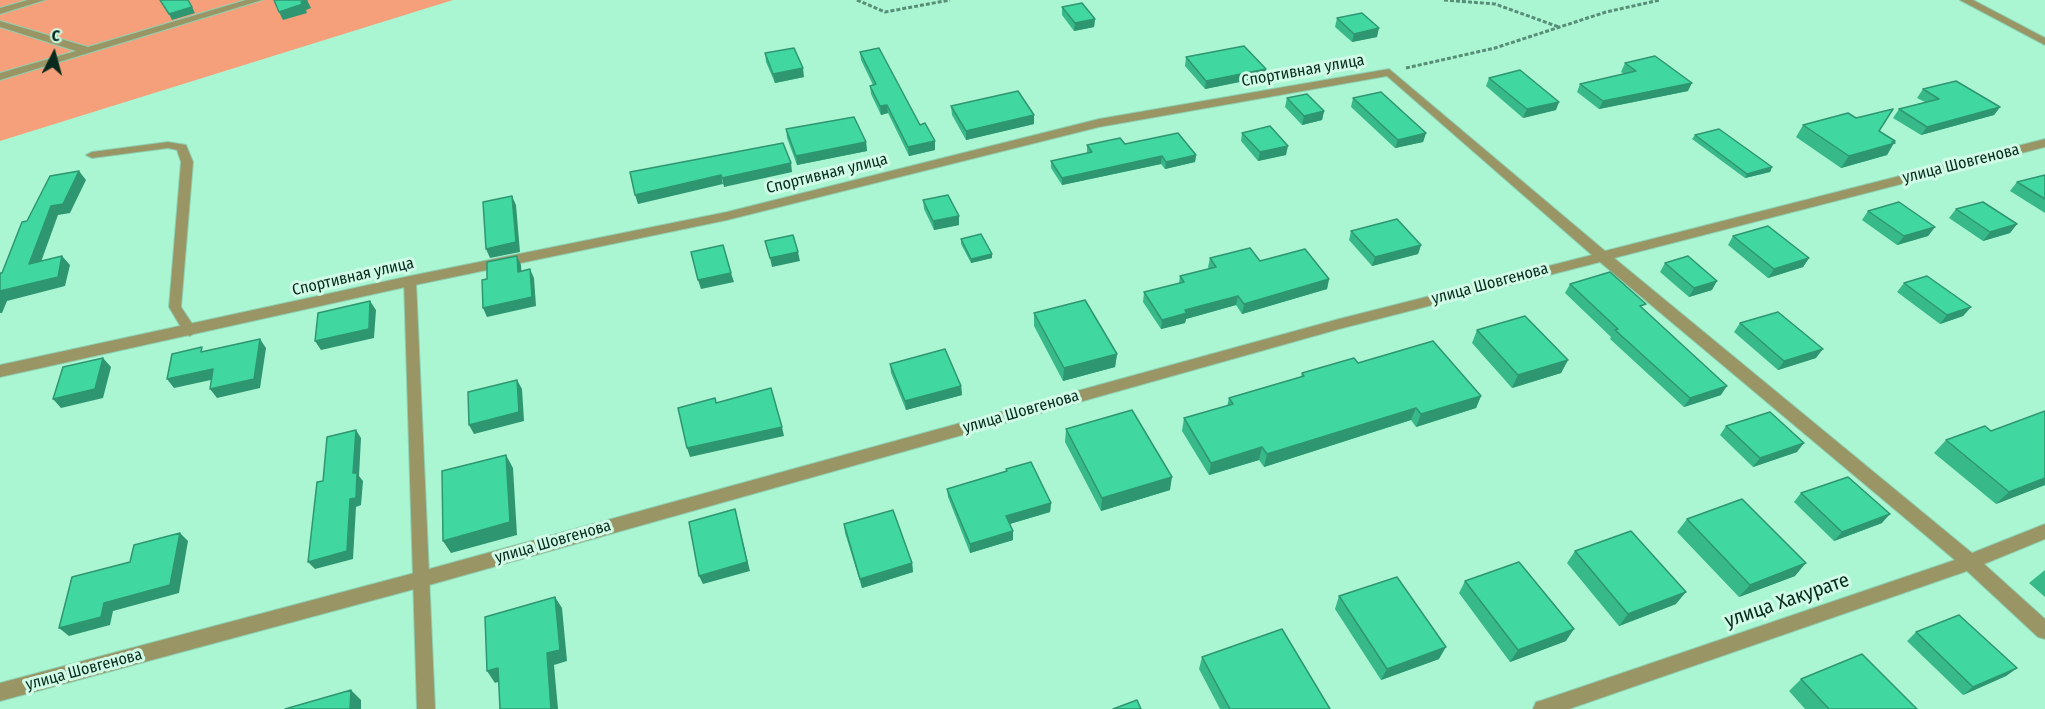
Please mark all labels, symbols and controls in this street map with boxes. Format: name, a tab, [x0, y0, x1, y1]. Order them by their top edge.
north arrow	[24, 24, 84, 84]
text: С	[51, 26, 61, 45]
street label: Спортивная улица	[1240, 51, 1366, 91]
street label: улица Шовгенова	[1901, 140, 2021, 188]
street label: Спортивная улица	[764, 150, 890, 198]
street label: Спортивная улица	[290, 254, 416, 300]
street label: улица Шовгенова	[1430, 259, 1550, 309]
street label: улица Шовгенова	[961, 386, 1081, 438]
street label: улица Шовгенова	[493, 516, 613, 568]
street label: улица Хакурате	[1722, 569, 1852, 633]
street label: улица Шовгенова	[24, 645, 144, 695]

